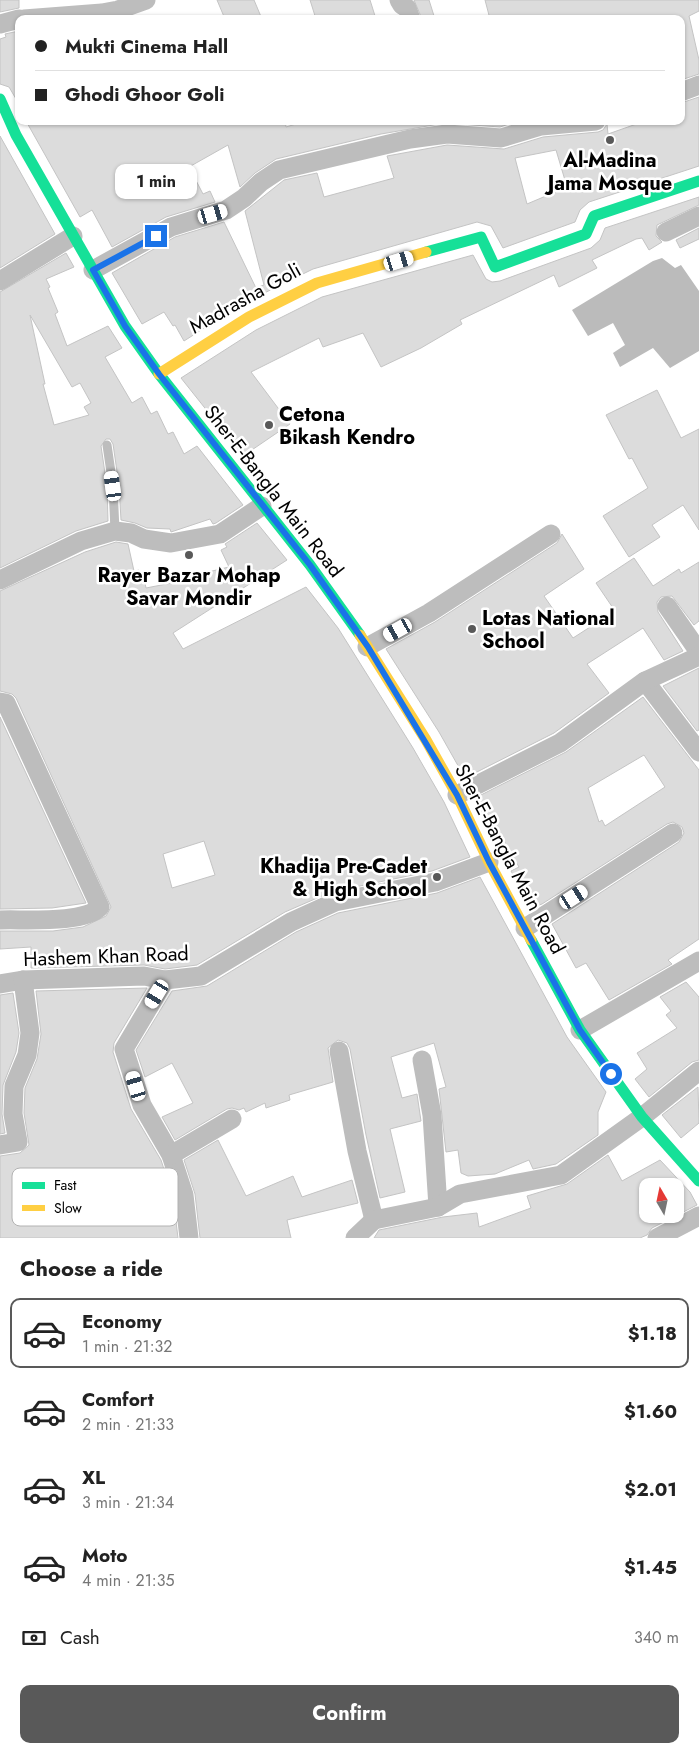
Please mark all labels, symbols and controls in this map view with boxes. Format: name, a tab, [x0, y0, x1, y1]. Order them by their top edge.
text: Mukti Cinema Hall	[65, 33, 228, 60]
text: Ghodi Ghoor Goli	[65, 81, 224, 108]
marker: Al-Madina Jama Mosque	[604, 134, 616, 146]
place label: Al-Madina Jama Mosque	[544, 146, 672, 198]
callout: 1 min	[115, 164, 197, 198]
text: 1 min	[136, 170, 176, 193]
car	[196, 203, 229, 225]
route end	[145, 225, 167, 247]
car	[382, 249, 415, 273]
street label: Madrasha Goli	[184, 256, 307, 341]
street label: Sher-E-Bangla Main Road	[197, 399, 350, 584]
place label: Cetona Bikash Kendro	[279, 400, 415, 452]
marker: Cetona Bikash Kendro	[263, 419, 275, 431]
car	[103, 470, 122, 502]
marker: Rayer Bazar Mohap Savar Mondir	[183, 549, 195, 561]
place label: Rayer Bazar Mohap Savar Mondir	[97, 561, 281, 613]
place label: Lotas National School	[482, 604, 615, 656]
car	[381, 616, 414, 644]
marker: Lotas National School	[466, 623, 478, 635]
street label: Sher-E-Bangla Main Road	[447, 759, 572, 959]
place label: Khadija Pre-Cadet & High School	[260, 852, 428, 904]
marker: Khadija Pre-Cadet & High School	[431, 871, 443, 883]
car	[557, 883, 590, 911]
street label: Hashem Khan Road	[23, 939, 189, 974]
car	[142, 977, 171, 1011]
route start	[600, 1063, 622, 1085]
car	[124, 1069, 147, 1103]
legend	[12, 1168, 178, 1226]
text: Fast	[54, 1175, 77, 1195]
north arrow	[639, 1178, 684, 1222]
map controls	[639, 1178, 684, 1223]
text: Slow	[54, 1198, 82, 1218]
text: Choose a ride	[20, 1252, 163, 1284]
text: Economy	[82, 1308, 162, 1335]
icon: car	[22, 1311, 67, 1356]
text: $1.18	[628, 1320, 677, 1347]
text: 1 min · 21:32	[82, 1335, 172, 1358]
text: Comfort	[82, 1386, 154, 1413]
icon: car	[22, 1389, 67, 1434]
text: $1.60	[624, 1398, 677, 1425]
text: 2 min · 21:33	[82, 1413, 174, 1436]
text: XL	[82, 1464, 105, 1491]
icon: car	[22, 1467, 67, 1512]
text: $2.01	[624, 1476, 677, 1503]
text: 3 min · 21:34	[82, 1491, 174, 1514]
text: Moto	[82, 1542, 127, 1569]
icon: car	[22, 1545, 67, 1590]
text: $1.45	[624, 1554, 677, 1581]
text: 4 min · 21:35	[82, 1569, 174, 1592]
icon: cash	[20, 1624, 48, 1652]
text: Cash	[60, 1624, 100, 1651]
text: 340 m	[634, 1626, 679, 1649]
button: Confirm	[20, 1685, 679, 1743]

